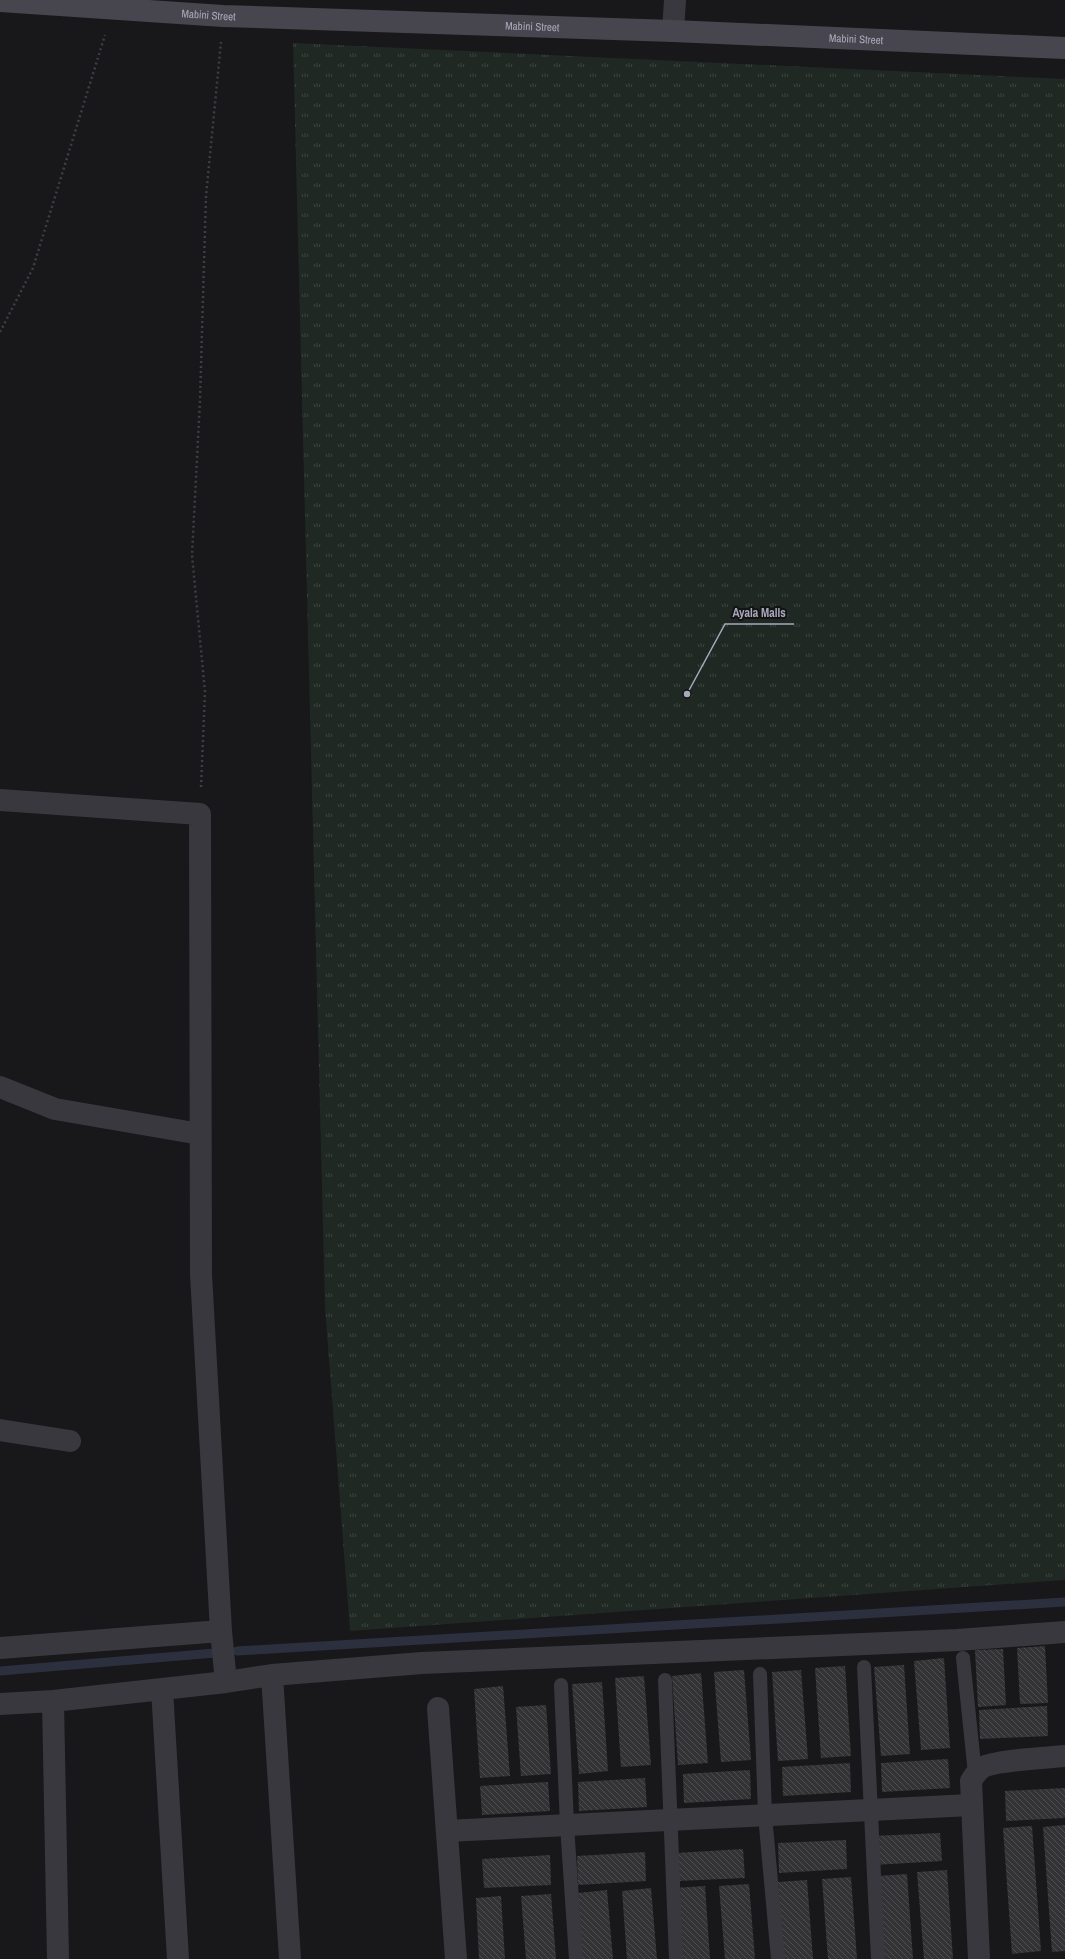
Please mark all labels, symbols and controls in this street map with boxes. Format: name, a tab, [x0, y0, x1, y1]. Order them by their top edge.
street label: Mabini Street	[181, 6, 236, 23]
street label: Mabini Street	[505, 18, 560, 34]
street label: Mabini Street	[829, 31, 884, 47]
callout: Ayala Malls	[725, 600, 794, 624]
text: Ayala Malls	[732, 605, 786, 621]

